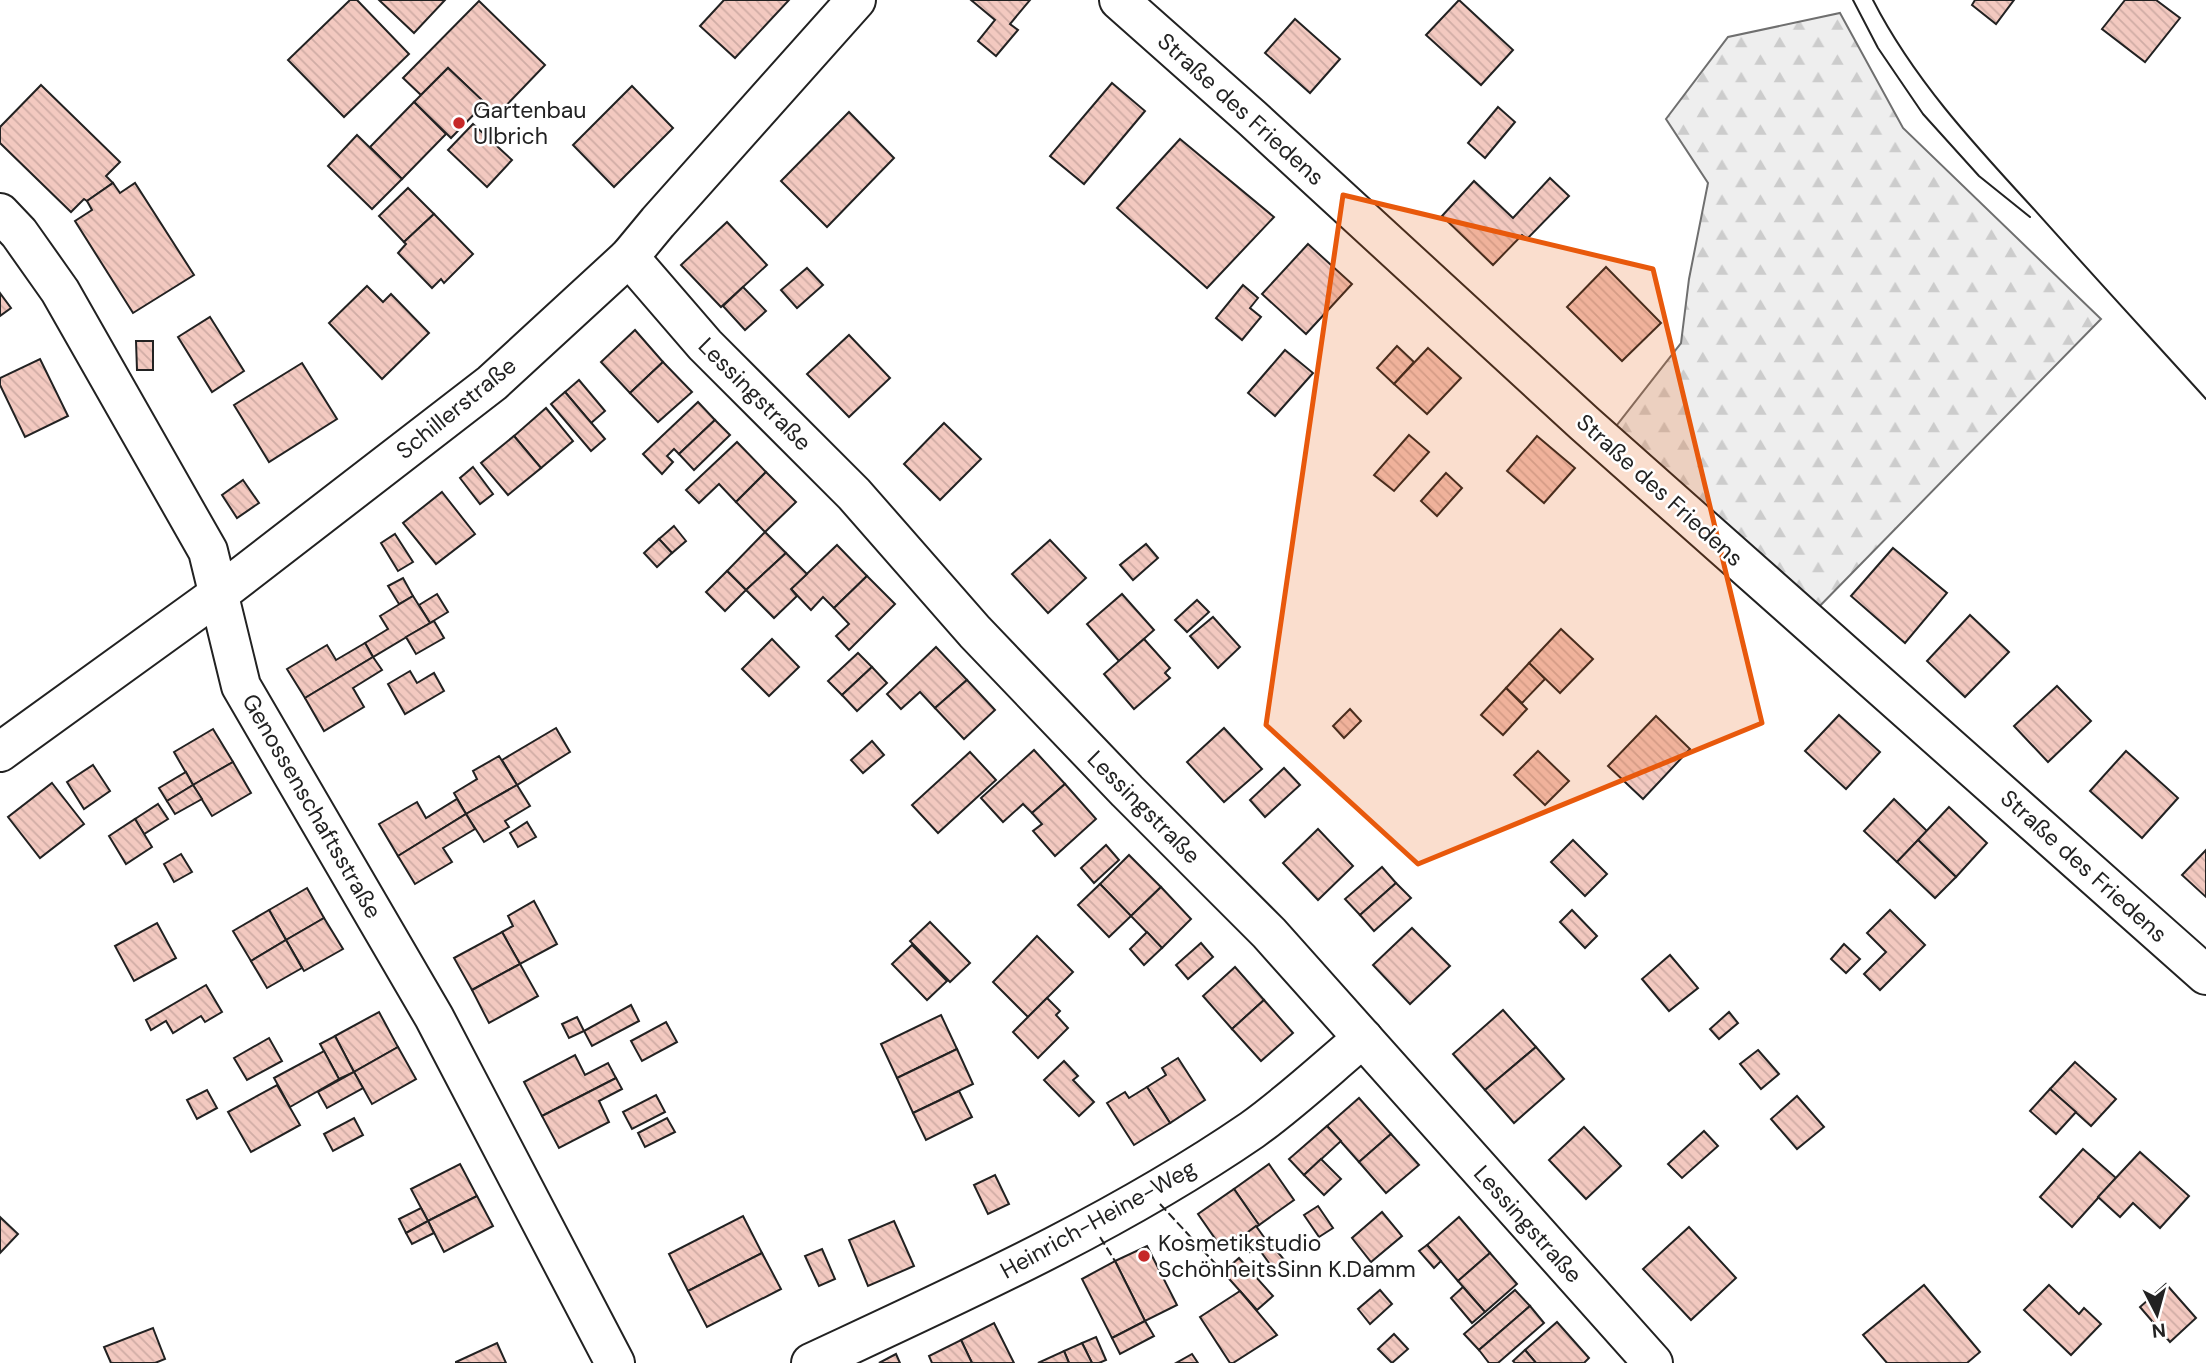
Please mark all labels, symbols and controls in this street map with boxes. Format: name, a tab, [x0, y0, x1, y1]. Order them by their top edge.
street label: Straße des Friedens	[1151, 26, 1331, 192]
place label: Gartenbau Ulbrich	[473, 95, 587, 151]
marker: Gartenbau Ulbrich	[451, 115, 467, 131]
street label: Lessingstraße	[692, 331, 818, 457]
street label: Schillerstraße	[390, 350, 522, 466]
street label: Straße des Friedens	[1570, 407, 1750, 573]
street label: Genossenschaftsstraße	[235, 688, 389, 924]
street label: Lessingstraße	[1081, 744, 1207, 870]
street label: Straße des Friedens	[1994, 783, 2174, 949]
street label: Heinrich-Heine-Weg	[995, 1153, 1201, 1285]
street label: Lessingstraße	[1467, 1159, 1589, 1289]
place label: Kosmetikstudio SchönheitsSinn K.Damm	[1158, 1228, 1416, 1284]
marker: Kosmetikstudio SchönheitsSinn K.Damm	[1136, 1248, 1152, 1264]
north arrow	[2122, 1279, 2192, 1349]
text: N	[2151, 1317, 2167, 1344]

